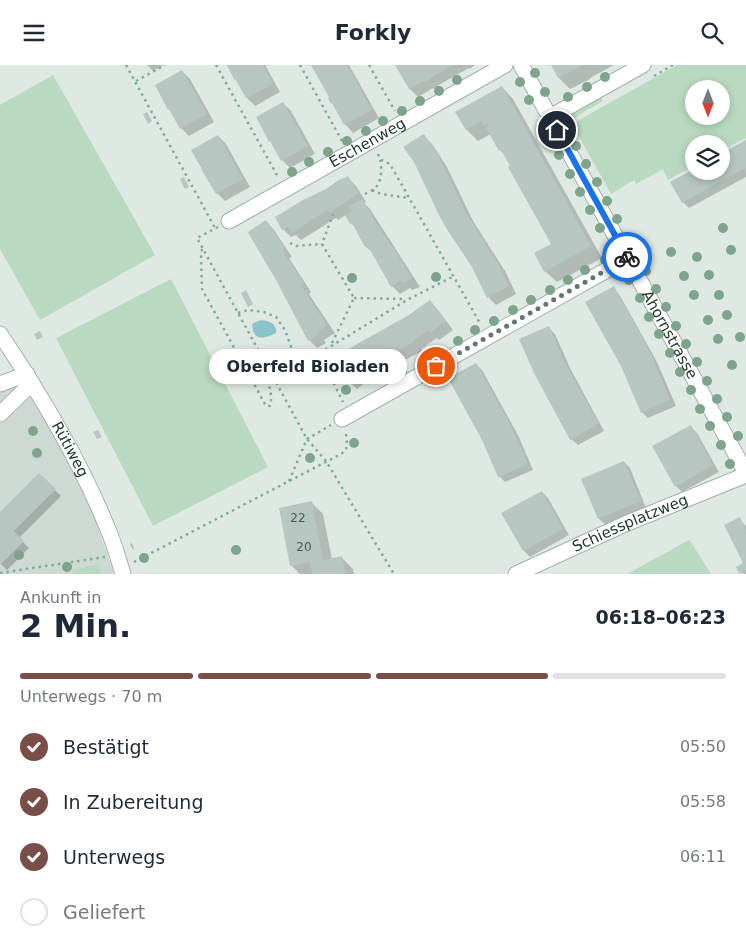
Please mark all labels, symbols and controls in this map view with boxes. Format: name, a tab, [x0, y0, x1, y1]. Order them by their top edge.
icon: menu	[20, 19, 48, 47]
icon: search	[698, 19, 726, 47]
text: Forkly	[335, 20, 411, 45]
north arrow	[685, 80, 730, 125]
map controls	[685, 80, 730, 180]
pin	[536, 109, 578, 151]
street label: Eschenweg	[326, 114, 409, 171]
icon: home	[543, 116, 571, 144]
button: layers	[685, 135, 730, 180]
courier	[602, 232, 652, 282]
icon: bike	[613, 243, 641, 271]
street label: Ahornstrasse	[638, 287, 701, 382]
pin	[415, 345, 457, 387]
callout: Oberfeld Bioladen	[208, 349, 406, 383]
icon: bag	[422, 352, 450, 380]
text: Oberfeld Bioladen	[227, 357, 389, 376]
street label: Rütiweg	[48, 418, 92, 480]
street label: Schiessplatzweg	[569, 490, 691, 556]
house number: 22	[290, 511, 306, 525]
house number: 20	[296, 540, 312, 554]
text: Ankunft in	[20, 588, 101, 607]
text: 06:18–06:23	[596, 606, 726, 628]
text: 2 Min.	[20, 607, 131, 645]
text: Unterwegs · 70 m	[20, 687, 162, 706]
icon: check	[20, 733, 48, 761]
text: Bestätigt	[63, 736, 149, 758]
text: 05:50	[680, 737, 726, 756]
icon: check	[20, 788, 48, 816]
text: In Zubereitung	[63, 791, 203, 813]
text: 05:58	[680, 792, 726, 811]
icon: check	[20, 843, 48, 871]
text: Unterwegs	[63, 846, 165, 868]
text: 06:11	[680, 847, 726, 866]
text: Geliefert	[63, 901, 145, 923]

